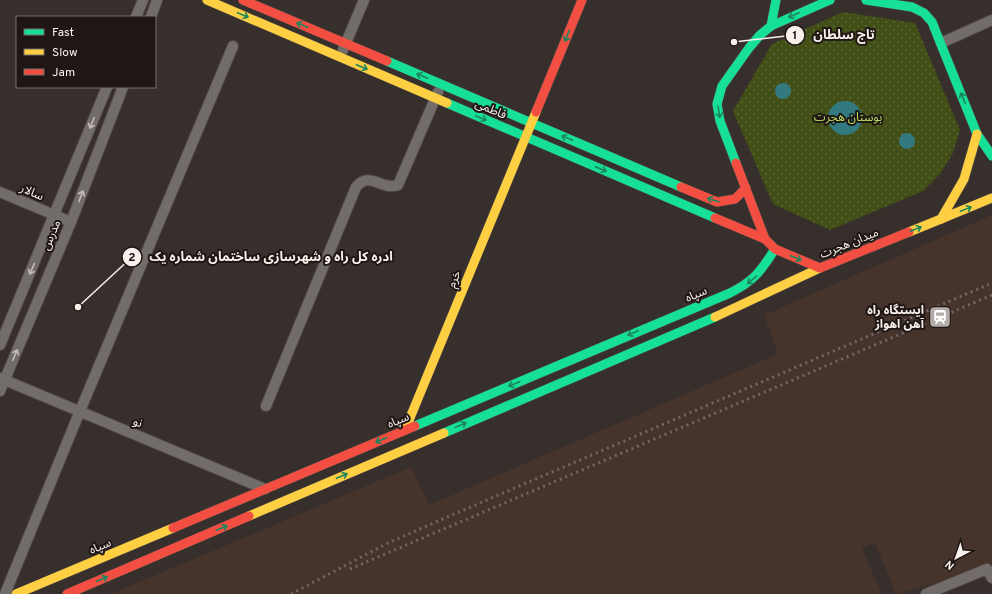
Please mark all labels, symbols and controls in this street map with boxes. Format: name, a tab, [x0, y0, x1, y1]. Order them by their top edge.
one-way arrow	[236, 12, 248, 20]
one-way arrow	[788, 12, 800, 19]
legend	[16, 16, 156, 88]
one-way arrow	[297, 21, 309, 29]
callout: تاج سلطان	[785, 22, 883, 47]
text: Fast	[52, 25, 74, 41]
text: 1	[793, 28, 797, 44]
text: تاج سلطان	[813, 28, 875, 44]
one-way arrow	[563, 30, 570, 42]
text: Slow	[52, 45, 78, 61]
one-way arrow	[355, 63, 367, 71]
text: Jam	[52, 65, 75, 81]
one-way arrow	[416, 72, 428, 80]
one-way arrow	[958, 92, 966, 104]
street label: فاطمی	[472, 96, 509, 124]
one-way arrow	[715, 105, 723, 118]
park label: بوستان هجرت	[814, 110, 882, 126]
one-way arrow	[475, 115, 487, 122]
one-way arrow	[88, 117, 95, 129]
one-way arrow	[562, 134, 574, 141]
one-way arrow	[595, 166, 607, 173]
street label: سالار	[16, 180, 46, 205]
one-way arrow	[78, 190, 85, 202]
one-way arrow	[707, 195, 719, 203]
one-way arrow	[960, 204, 972, 212]
street label: مدرس	[38, 218, 65, 253]
street label: میدان هجرت	[818, 225, 881, 263]
one-way arrow	[910, 225, 922, 233]
callout: ادره کل راه و شهرسازی ساختمان شماره یک	[122, 244, 401, 269]
text: 2	[128, 250, 136, 266]
text: ادره کل راه و شهرسازی ساختمان شماره یک	[149, 250, 393, 266]
one-way arrow	[789, 255, 801, 262]
one-way arrow	[27, 263, 35, 275]
street label: خرم	[444, 268, 466, 290]
one-way arrow	[746, 276, 757, 285]
street label: سپاه	[683, 283, 710, 307]
place label: ایستگاه راه آهن اهواز	[867, 303, 925, 333]
station icon: ایستگاه راه آهن اهواز	[927, 304, 953, 330]
one-way arrow	[628, 330, 640, 338]
one-way arrow	[12, 349, 19, 361]
one-way arrow	[508, 381, 520, 388]
street label: سپاه	[385, 409, 412, 433]
street label: نو	[130, 414, 145, 432]
one-way arrow	[455, 421, 467, 428]
one-way arrow	[375, 437, 387, 444]
one-way arrow	[335, 472, 347, 480]
one-way arrow	[216, 523, 228, 531]
street label: سپاه	[87, 535, 114, 559]
north arrow	[936, 538, 976, 578]
text: N	[943, 557, 958, 573]
one-way arrow	[96, 574, 108, 582]

